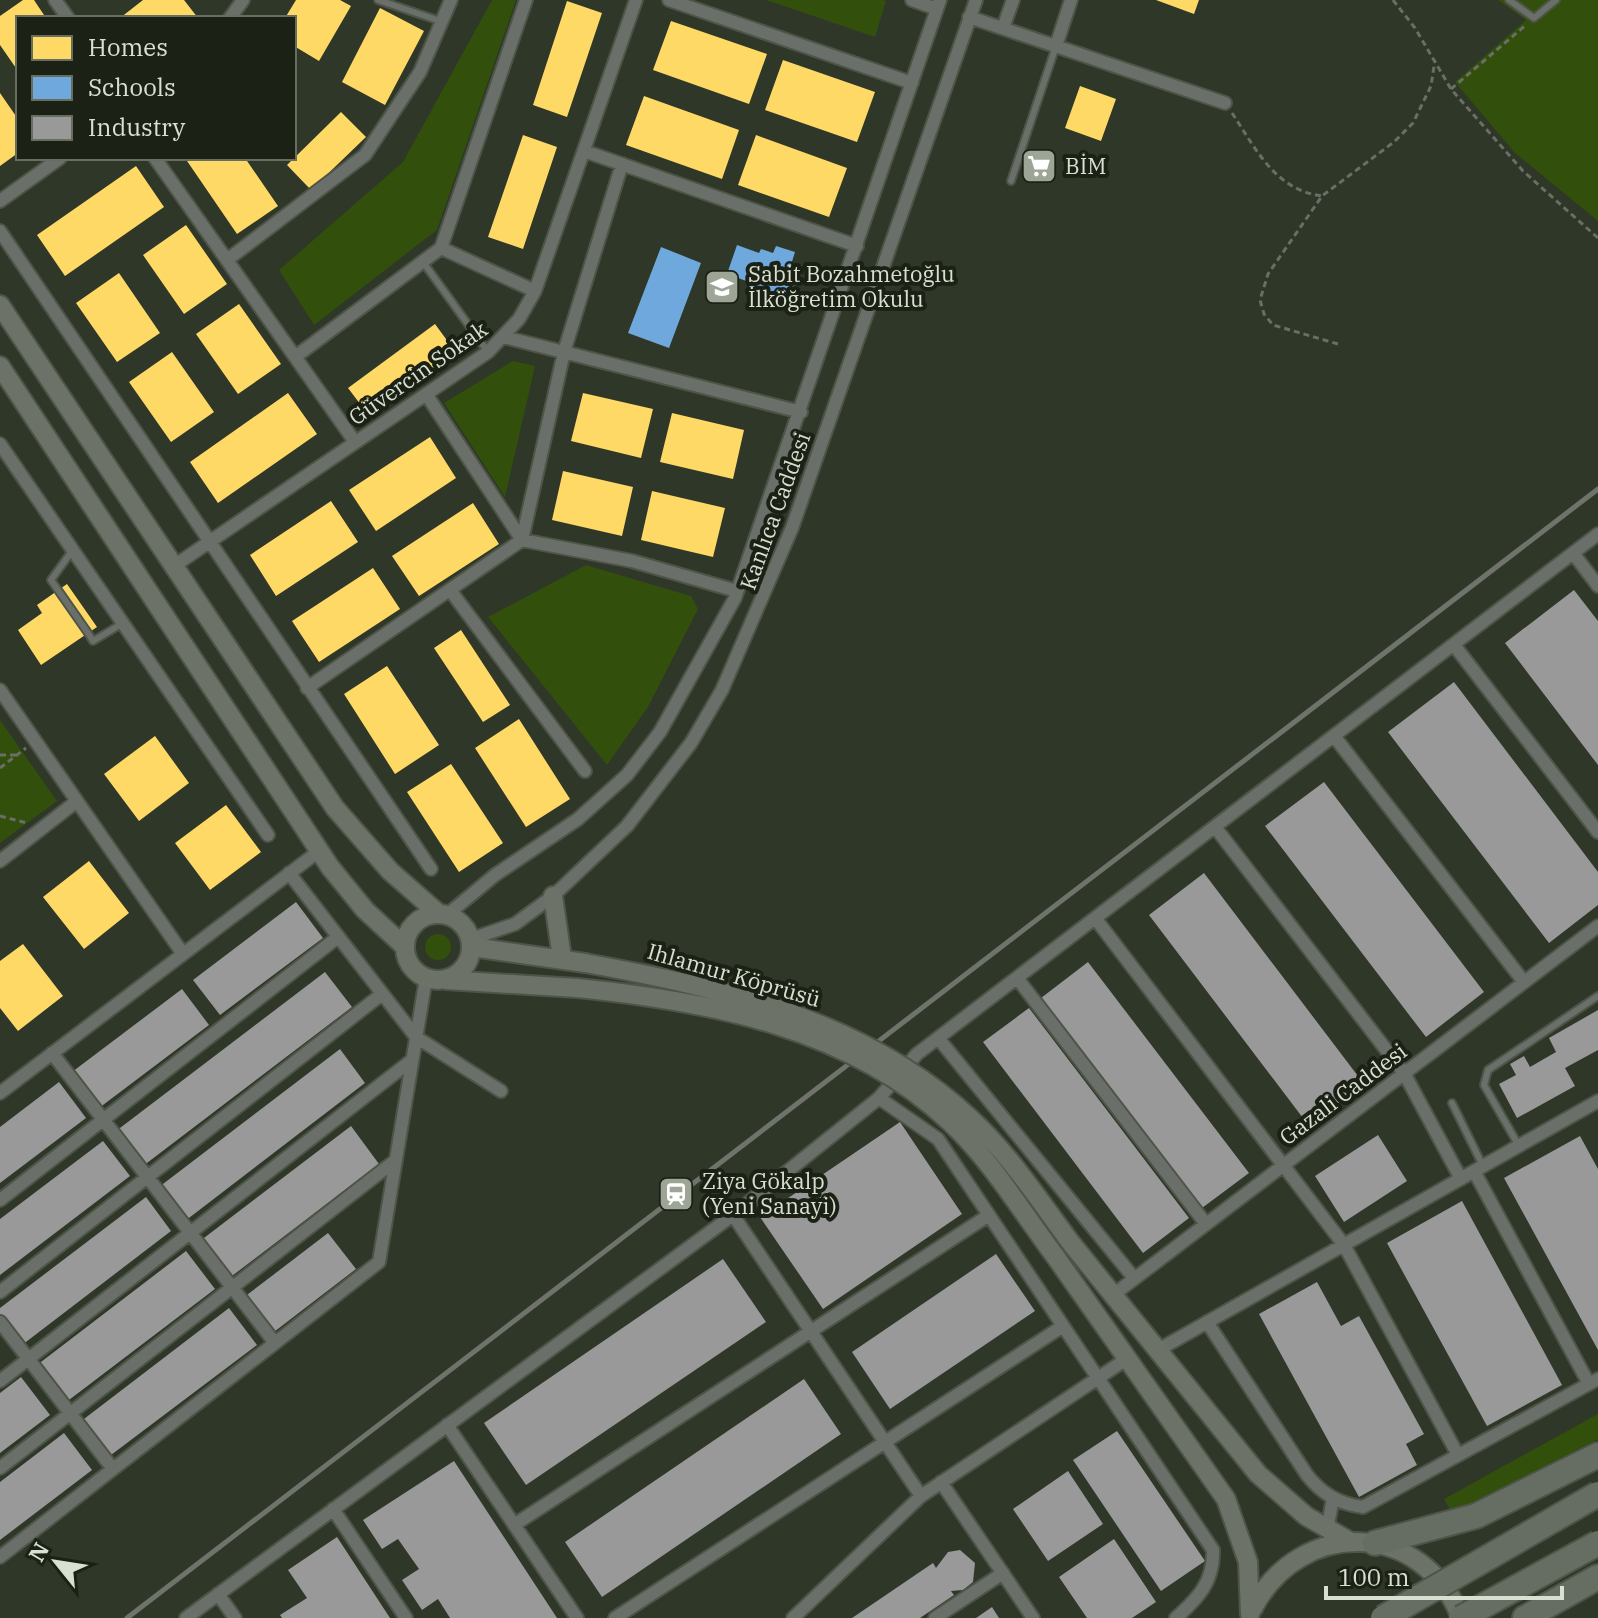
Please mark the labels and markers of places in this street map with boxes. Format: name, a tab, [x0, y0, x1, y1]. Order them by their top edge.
supermarket icon: BİM	[1020, 147, 1058, 185]
place label: BİM	[1065, 151, 1107, 180]
place label: Sabit Bozahmetoğlu İlköğretim Okulu	[748, 259, 955, 313]
school or university icon: Sabit Bozahmetoğlu İlköğretim Okulu	[703, 268, 741, 306]
place label: Ziya Gökalp (Yeni Sanayi)	[702, 1166, 837, 1220]
station icon: Ziya Gökalp (Yeni Sanayi)	[657, 1175, 695, 1213]

